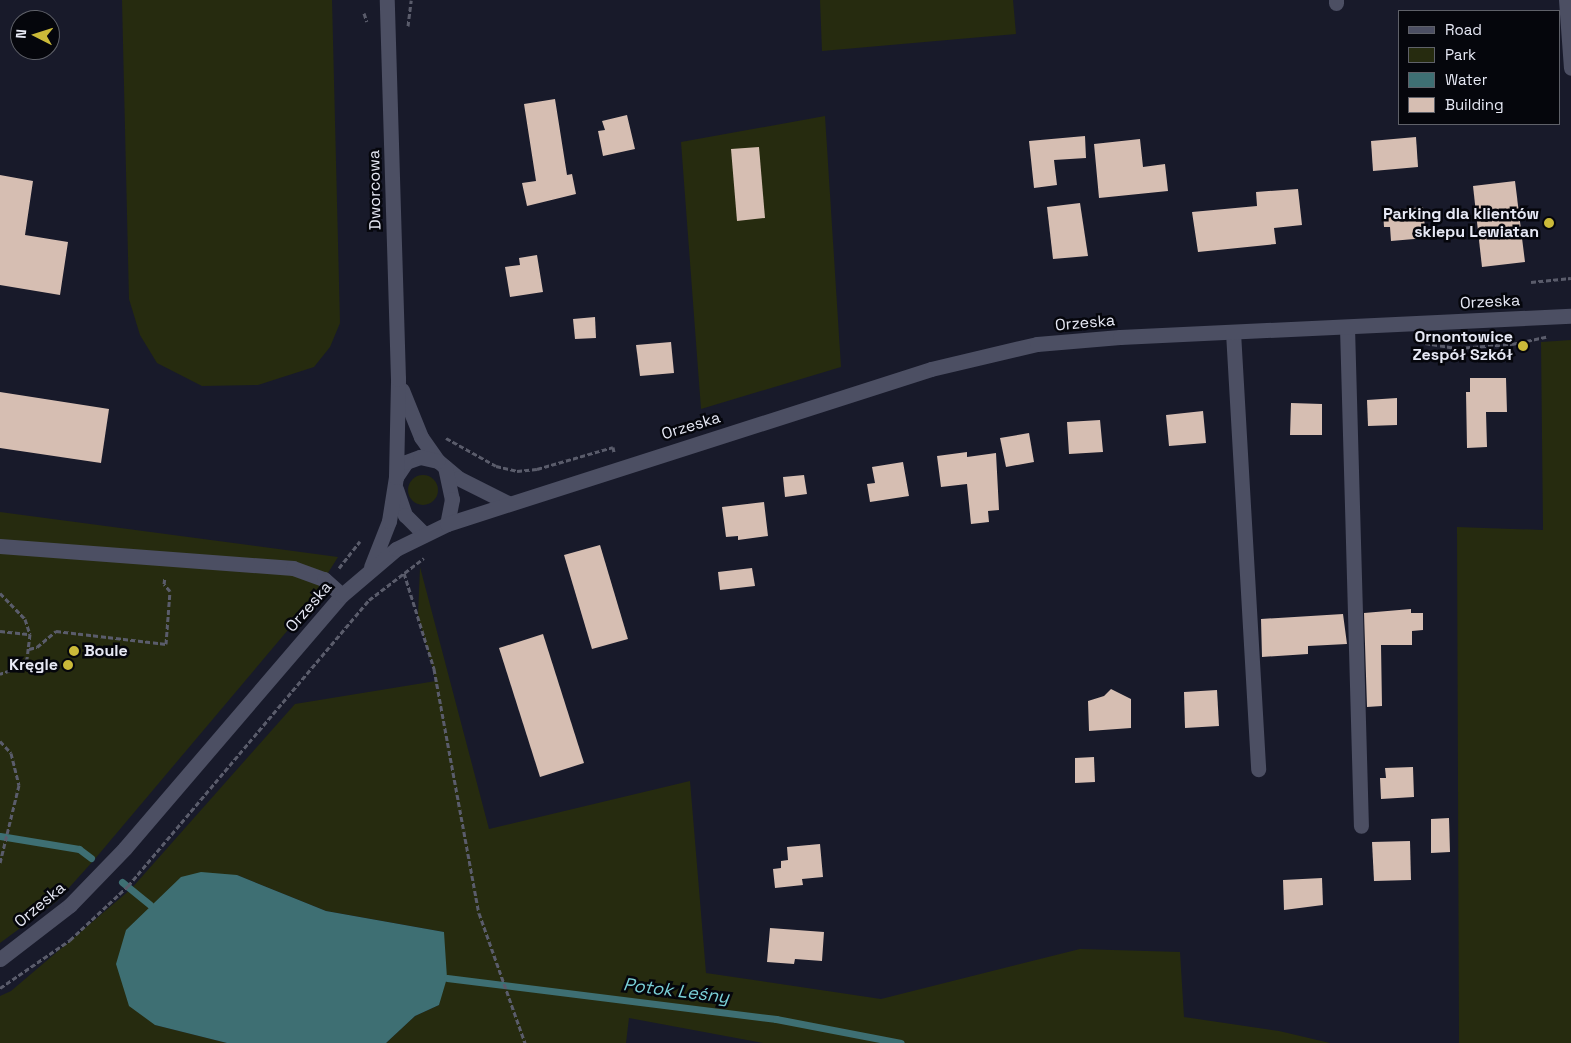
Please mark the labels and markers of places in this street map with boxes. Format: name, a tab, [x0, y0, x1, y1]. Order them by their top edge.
place label: Parking dla klientów sklepu Lewiatan	[1383, 204, 1539, 242]
marker: Parking dla klientów sklepu Lewiatan	[1543, 217, 1555, 229]
place label: Ornontowice Zespół Szkół	[1412, 327, 1513, 365]
marker: Ornontowice Zespół Szkół	[1517, 340, 1529, 352]
place label: Boule	[84, 641, 128, 661]
marker: Boule	[68, 645, 80, 657]
place label: Kręgle	[9, 655, 58, 675]
marker: Kręgle	[62, 659, 74, 671]

